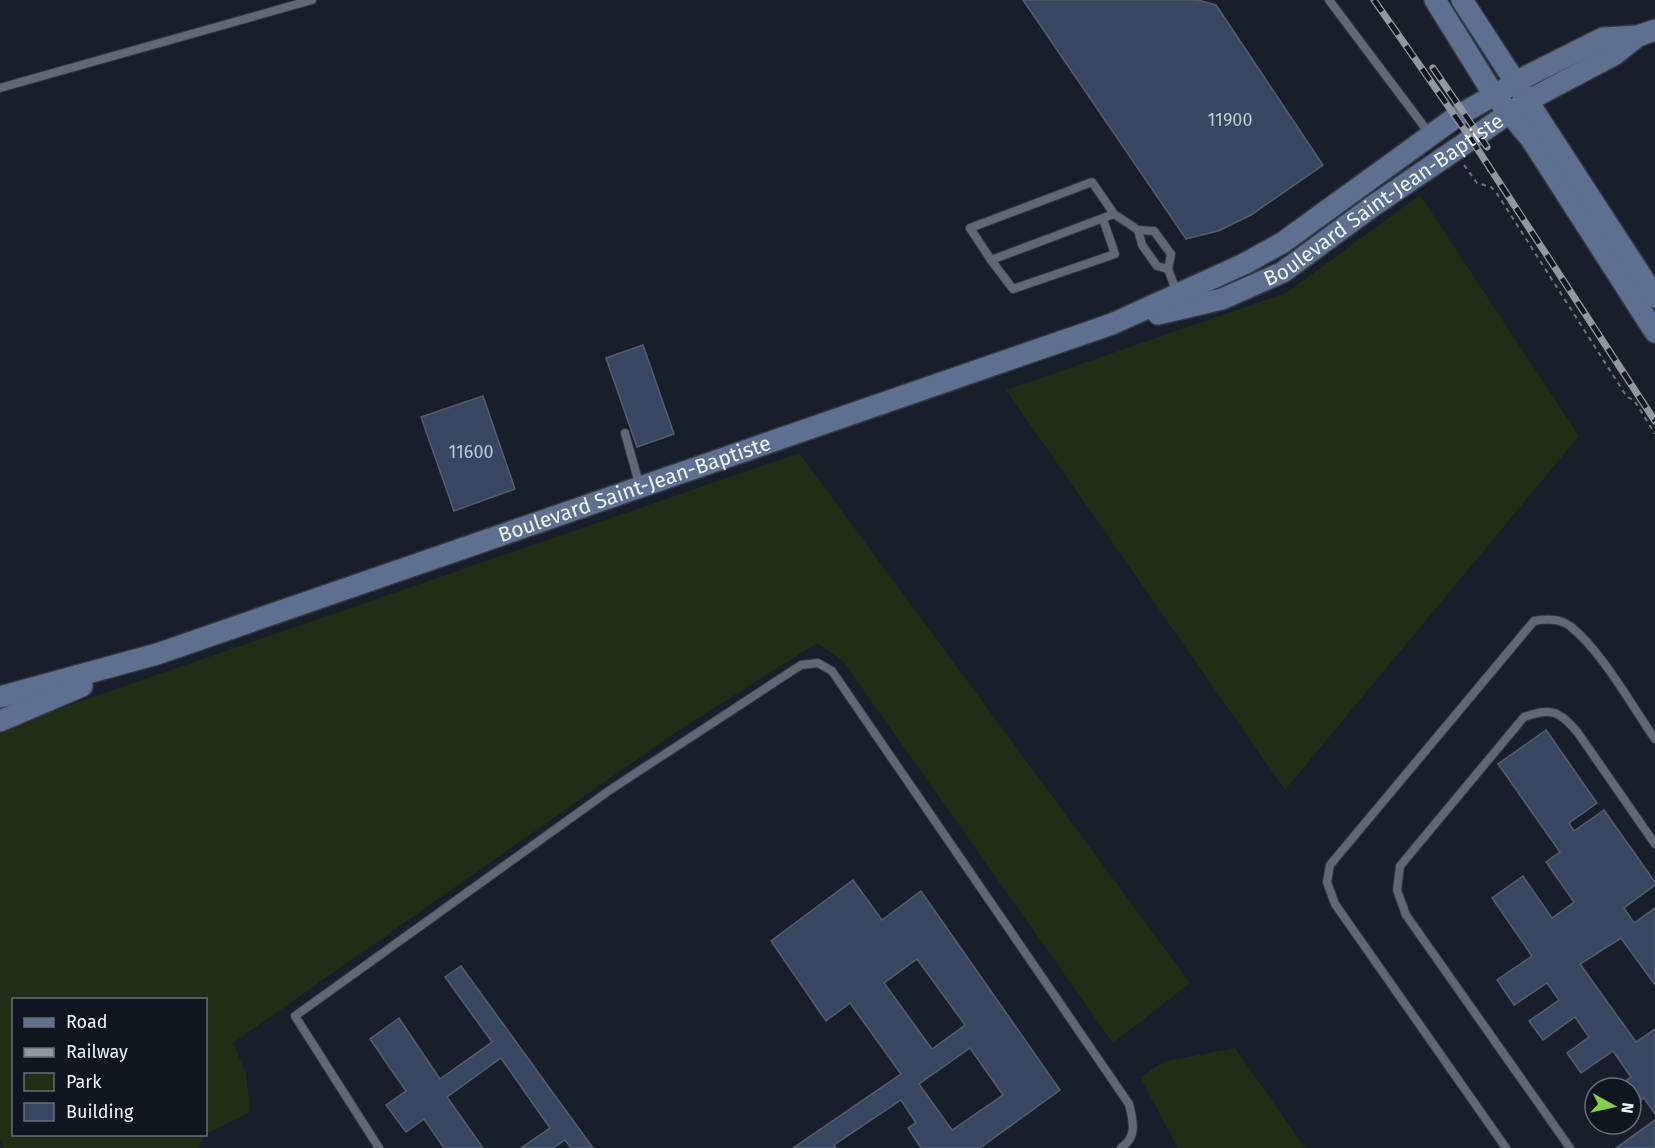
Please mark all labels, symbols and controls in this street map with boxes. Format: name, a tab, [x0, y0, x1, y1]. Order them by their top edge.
street label: Boulevard Saint-Jean-Baptiste	[1260, 108, 1509, 292]
house number: 11900	[1208, 109, 1252, 131]
street label: Boulevard Saint-Jean-Baptiste	[495, 430, 774, 548]
house number: 11600	[448, 441, 494, 463]
legend	[12, 998, 207, 1136]
text: Road	[66, 1011, 108, 1033]
text: Railway	[66, 1041, 128, 1063]
text: Park	[66, 1071, 102, 1093]
north arrow	[1583, 1076, 1643, 1136]
text: Building	[66, 1101, 134, 1123]
text: N	[1617, 1101, 1638, 1115]

